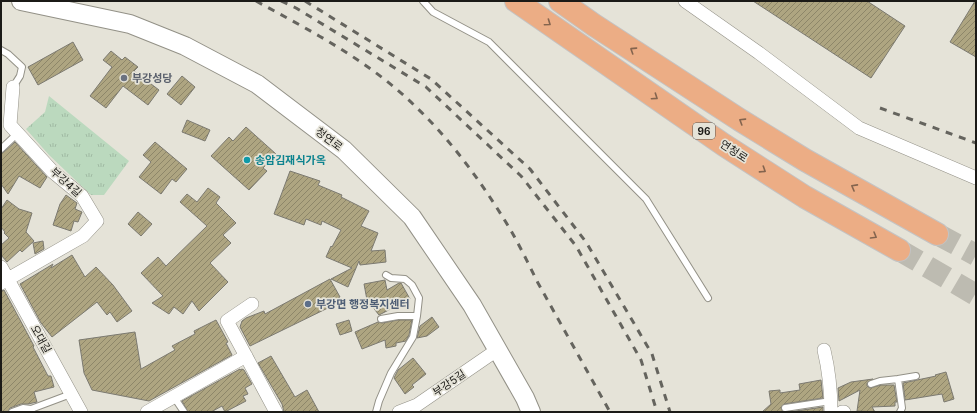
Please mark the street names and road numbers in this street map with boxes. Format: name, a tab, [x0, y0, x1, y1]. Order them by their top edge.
road number: 96	[693, 123, 715, 139]
street label: 청연로	[313, 124, 345, 154]
street label: 연청로	[717, 137, 751, 165]
street label: 부강4길	[47, 164, 85, 200]
street label: 오대길	[28, 322, 54, 356]
street label: 부강5길	[430, 367, 468, 399]

